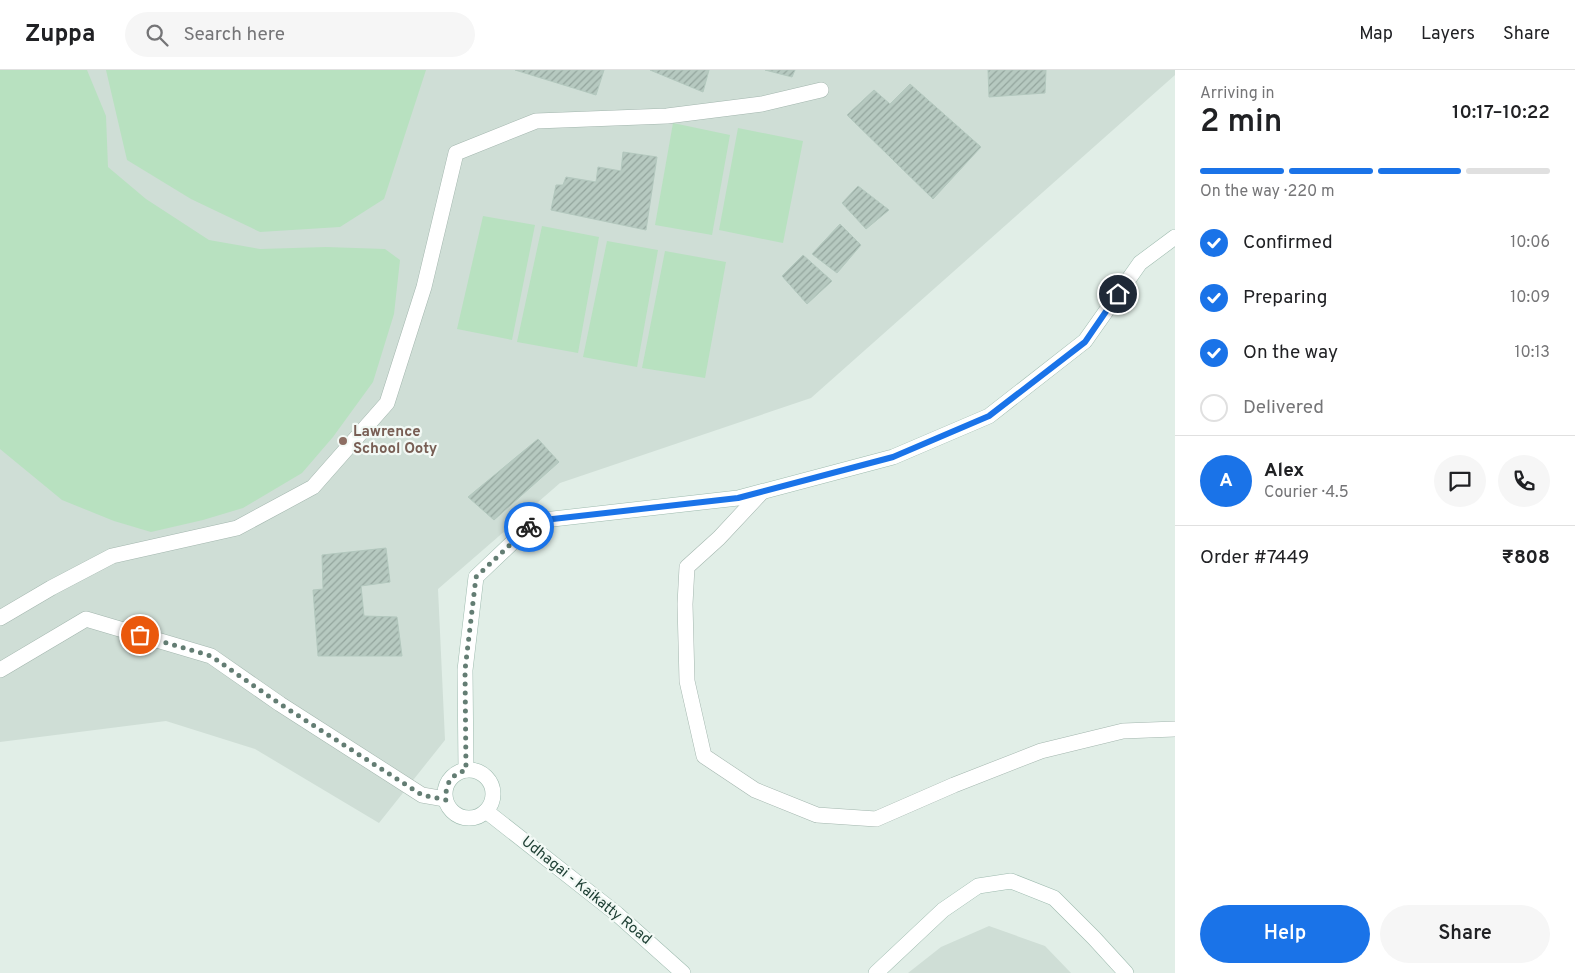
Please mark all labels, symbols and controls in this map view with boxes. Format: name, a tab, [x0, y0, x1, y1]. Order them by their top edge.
search box	[125, 12, 475, 57]
text: Zuppa	[25, 20, 95, 50]
icon: search	[143, 21, 171, 49]
text: Search here	[183, 23, 285, 47]
text: Map	[1359, 23, 1393, 46]
text: Layers	[1421, 23, 1475, 46]
text: Share	[1503, 23, 1550, 46]
text: Arriving in	[1200, 84, 1275, 104]
text: 10:17–10:22	[1452, 101, 1550, 125]
text: 2 min	[1200, 103, 1282, 143]
text: On the way · 220 m	[1200, 182, 1335, 202]
icon: check	[1200, 229, 1228, 257]
text: Confirmed	[1243, 231, 1333, 255]
text: 10:06	[1510, 233, 1550, 253]
pin	[1097, 273, 1139, 315]
icon: home	[1104, 280, 1132, 308]
icon: check	[1200, 284, 1228, 312]
text: Preparing	[1243, 286, 1327, 310]
text: 10:09	[1510, 288, 1550, 308]
icon: check	[1200, 339, 1228, 367]
text: On the way	[1243, 341, 1338, 365]
text: 10:13	[1515, 343, 1550, 363]
text: Delivered	[1243, 396, 1324, 420]
place label: Lawrence School Ooty	[353, 423, 438, 459]
marker: Lawrence School Ooty	[337, 435, 349, 447]
button: chat	[1434, 455, 1486, 507]
button: phone	[1498, 455, 1550, 507]
text: Alex	[1264, 459, 1304, 483]
text: A	[1219, 469, 1233, 493]
text: Courier · 4.5	[1264, 483, 1349, 503]
courier	[504, 502, 554, 552]
icon: bike	[515, 513, 543, 541]
text: Order #7449	[1200, 546, 1309, 570]
text: ₹808	[1501, 546, 1550, 570]
pin	[119, 614, 161, 656]
icon: bag	[126, 621, 154, 649]
street label: Udhagai - Kaikatty Road	[517, 833, 655, 949]
button: Help	[1200, 905, 1370, 963]
button: Share	[1380, 905, 1550, 963]

